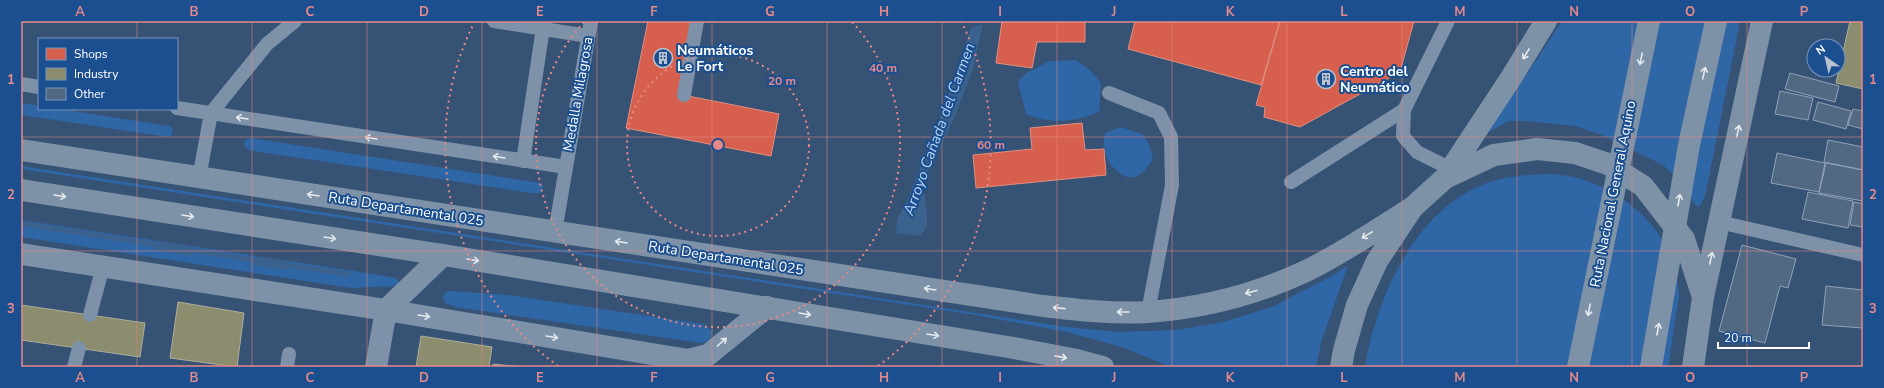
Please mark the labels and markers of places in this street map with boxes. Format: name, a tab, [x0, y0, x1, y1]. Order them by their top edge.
place label: Neumáticos Le Fort	[677, 41, 754, 76]
building icon: Neumáticos Le Fort	[652, 47, 674, 69]
place label: Centro del Neumático	[1340, 62, 1410, 97]
building icon: Centro del Neumático	[1315, 68, 1337, 90]
centre of rings	[711, 138, 725, 152]

